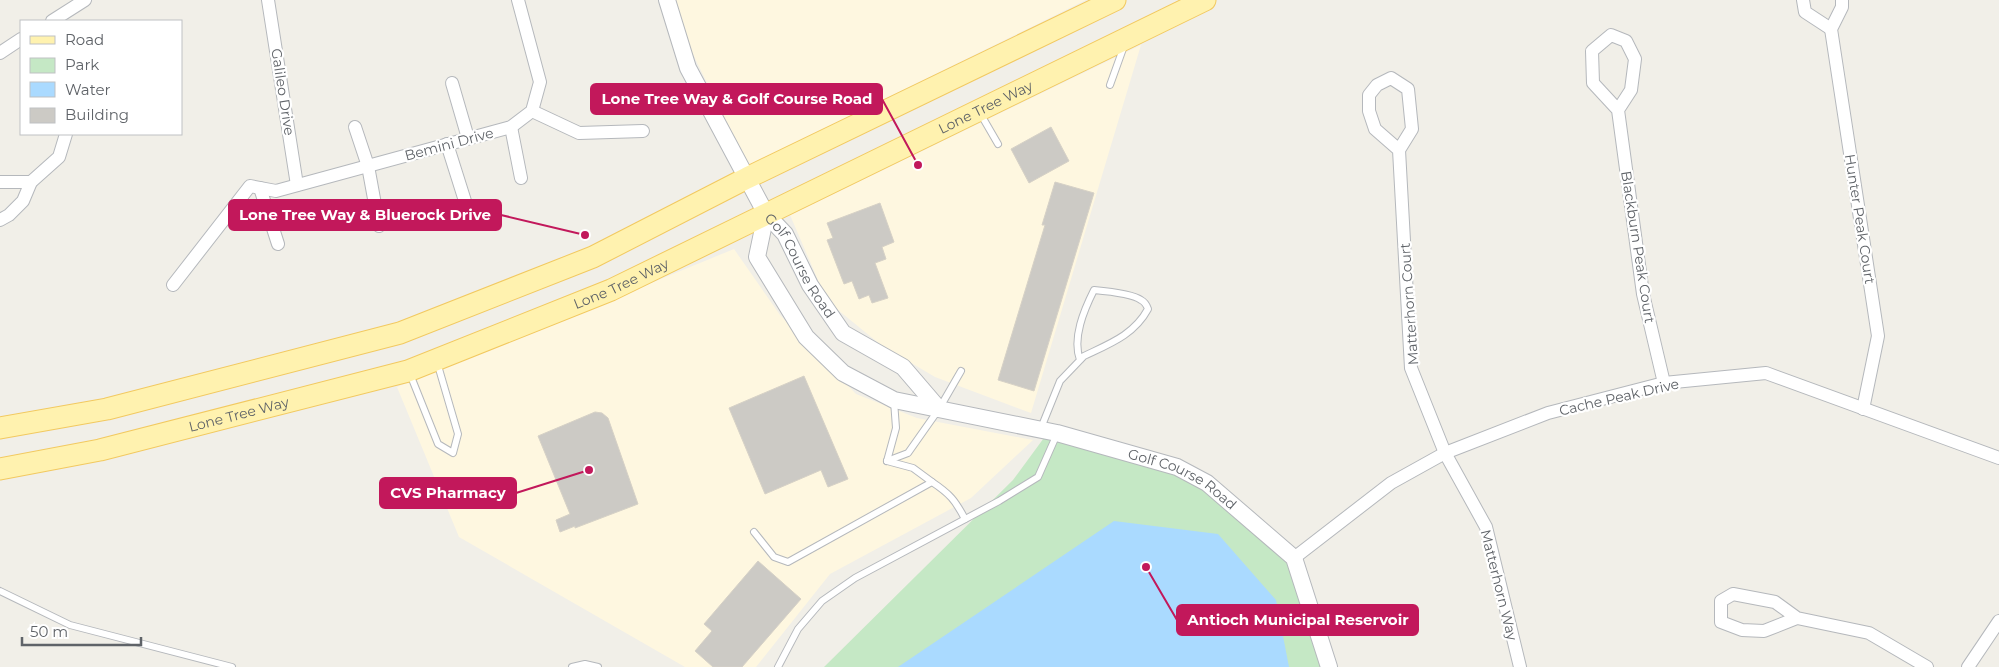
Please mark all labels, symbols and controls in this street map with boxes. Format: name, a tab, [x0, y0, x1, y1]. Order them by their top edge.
legend	[20, 20, 182, 135]
text: Road	[65, 30, 104, 49]
street label: Galileo Drive	[267, 47, 299, 137]
text: Park	[65, 55, 99, 74]
street label: Lone Tree Way	[935, 76, 1036, 138]
text: Water	[65, 80, 111, 99]
callout: Lone Tree Way & Golf Course Road	[591, 84, 882, 114]
text: Lone Tree Way & Golf Course Road	[602, 89, 872, 108]
text: Building	[65, 105, 129, 124]
street label: Bemini Drive	[403, 124, 495, 164]
street label: Hunter Peak Court	[1841, 153, 1879, 285]
street label: Blackburn Peak Court	[1617, 170, 1659, 325]
callout: Lone Tree Way & Bluerock Drive	[229, 200, 501, 230]
text: Lone Tree Way & Bluerock Drive	[239, 205, 491, 224]
street label: Golf Course Road	[761, 209, 839, 322]
street label: Matterhorn Court	[1396, 242, 1422, 366]
street label: Lone Tree Way	[571, 254, 672, 313]
street label: Cache Peak Drive	[1557, 374, 1681, 420]
street label: Lone Tree Way	[187, 393, 291, 436]
street label: Golf Course Road	[1126, 445, 1240, 514]
callout: CVS Pharmacy	[380, 478, 516, 508]
text: CVS Pharmacy	[390, 483, 507, 502]
street label: Matterhorn Way	[1477, 528, 1522, 643]
callout: Antioch Municipal Reservoir	[1177, 605, 1418, 635]
text: Antioch Municipal Reservoir	[1186, 610, 1409, 629]
scale bar	[22, 614, 141, 646]
text: 50 m	[30, 622, 68, 641]

